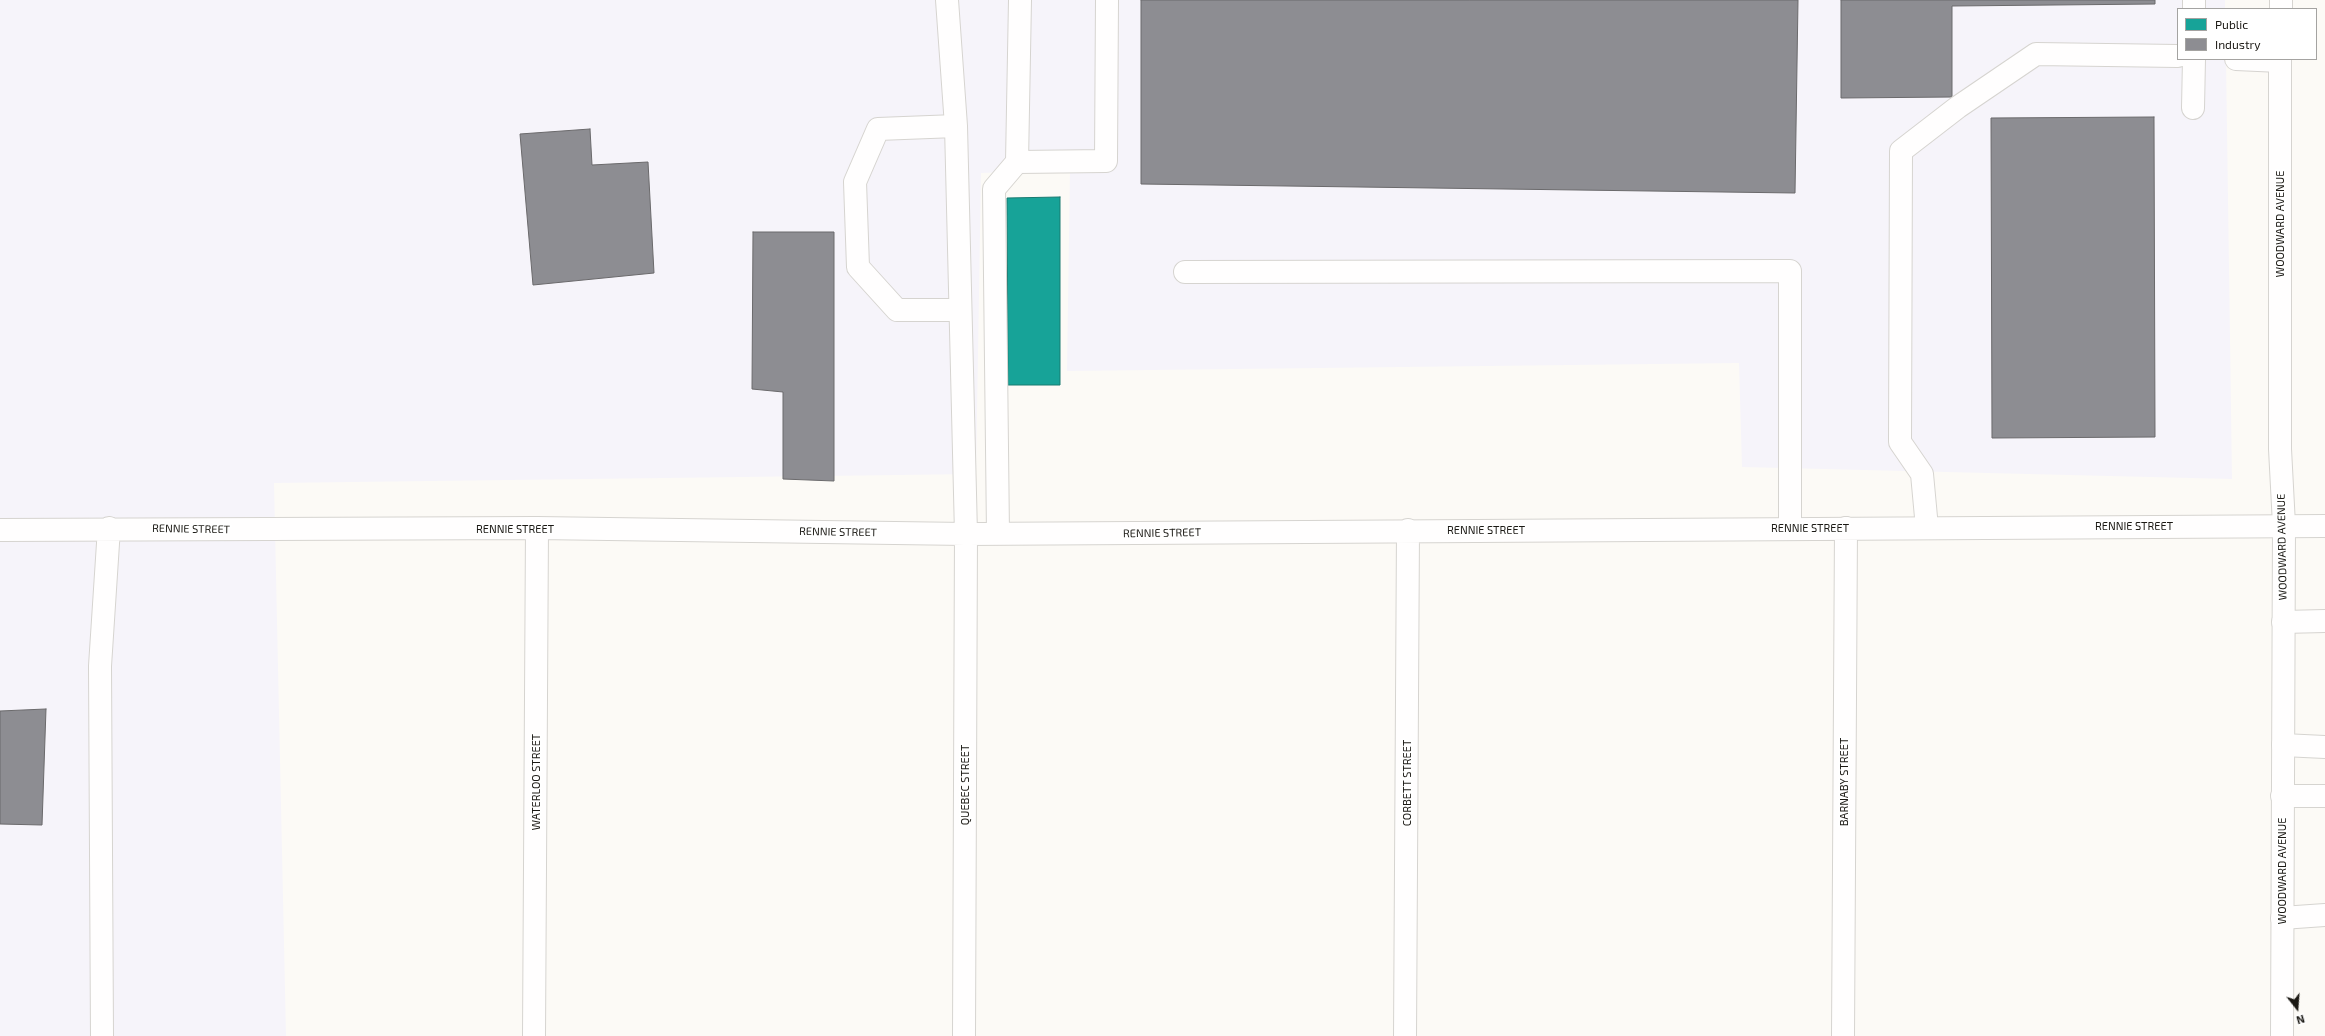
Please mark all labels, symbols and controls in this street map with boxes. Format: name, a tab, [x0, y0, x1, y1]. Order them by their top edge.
legend	[2177, 8, 2317, 60]
text: Public	[2215, 17, 2248, 31]
text: Industry	[2215, 37, 2261, 51]
street label: WOODWARD AVENUE	[2273, 171, 2287, 277]
street label: WOODWARD AVENUE	[2274, 494, 2290, 600]
street label: RENNIE STREET	[2095, 519, 2173, 533]
street label: RENNIE STREET	[1771, 521, 1849, 535]
street label: RENNIE STREET	[152, 522, 230, 536]
street label: RENNIE STREET	[476, 522, 554, 536]
street label: RENNIE STREET	[1447, 523, 1525, 537]
street label: RENNIE STREET	[799, 525, 877, 539]
street label: RENNIE STREET	[1123, 526, 1201, 540]
street label: WATERLOO STREET	[529, 734, 543, 830]
street label: BARNABY STREET	[1837, 738, 1851, 826]
street label: CORBETT STREET	[1400, 740, 1414, 826]
street label: QUEBEC STREET	[958, 745, 972, 825]
street label: WOODWARD AVENUE	[2275, 818, 2289, 924]
north arrow	[2277, 988, 2317, 1028]
text: N	[2295, 1013, 2306, 1027]

